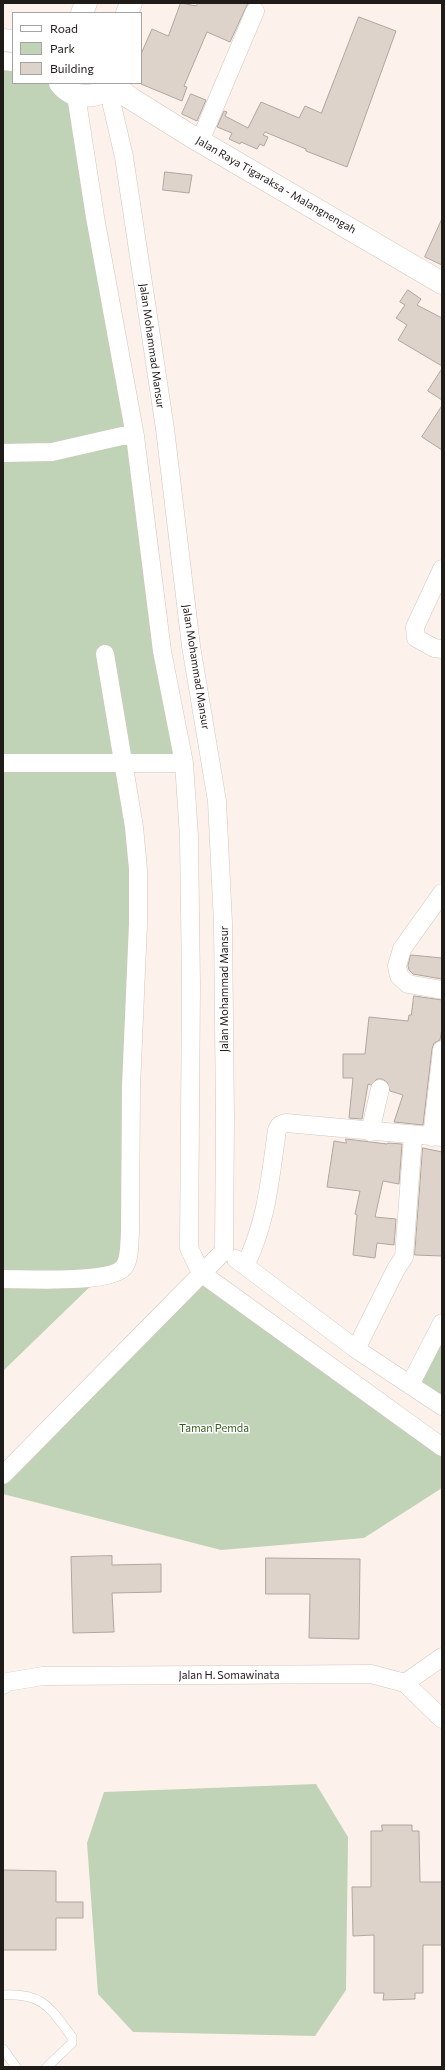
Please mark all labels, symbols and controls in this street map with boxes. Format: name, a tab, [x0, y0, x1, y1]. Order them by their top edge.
legend	[12, 12, 142, 84]
text: Road	[50, 21, 78, 35]
text: Park	[50, 41, 75, 55]
text: Building	[50, 61, 94, 75]
street label: Jalan Raya Tigaraksa - Malangnengah	[194, 134, 358, 236]
street label: Jalan Mohammad Mansur	[137, 282, 167, 410]
street label: Jalan Mohammad Mansur	[180, 604, 212, 730]
street label: Jalan Mohammad Mansur	[217, 926, 231, 1052]
park label: Taman Pemda	[179, 1421, 249, 1435]
street label: Jalan H. Somawinata	[178, 1668, 280, 1682]

